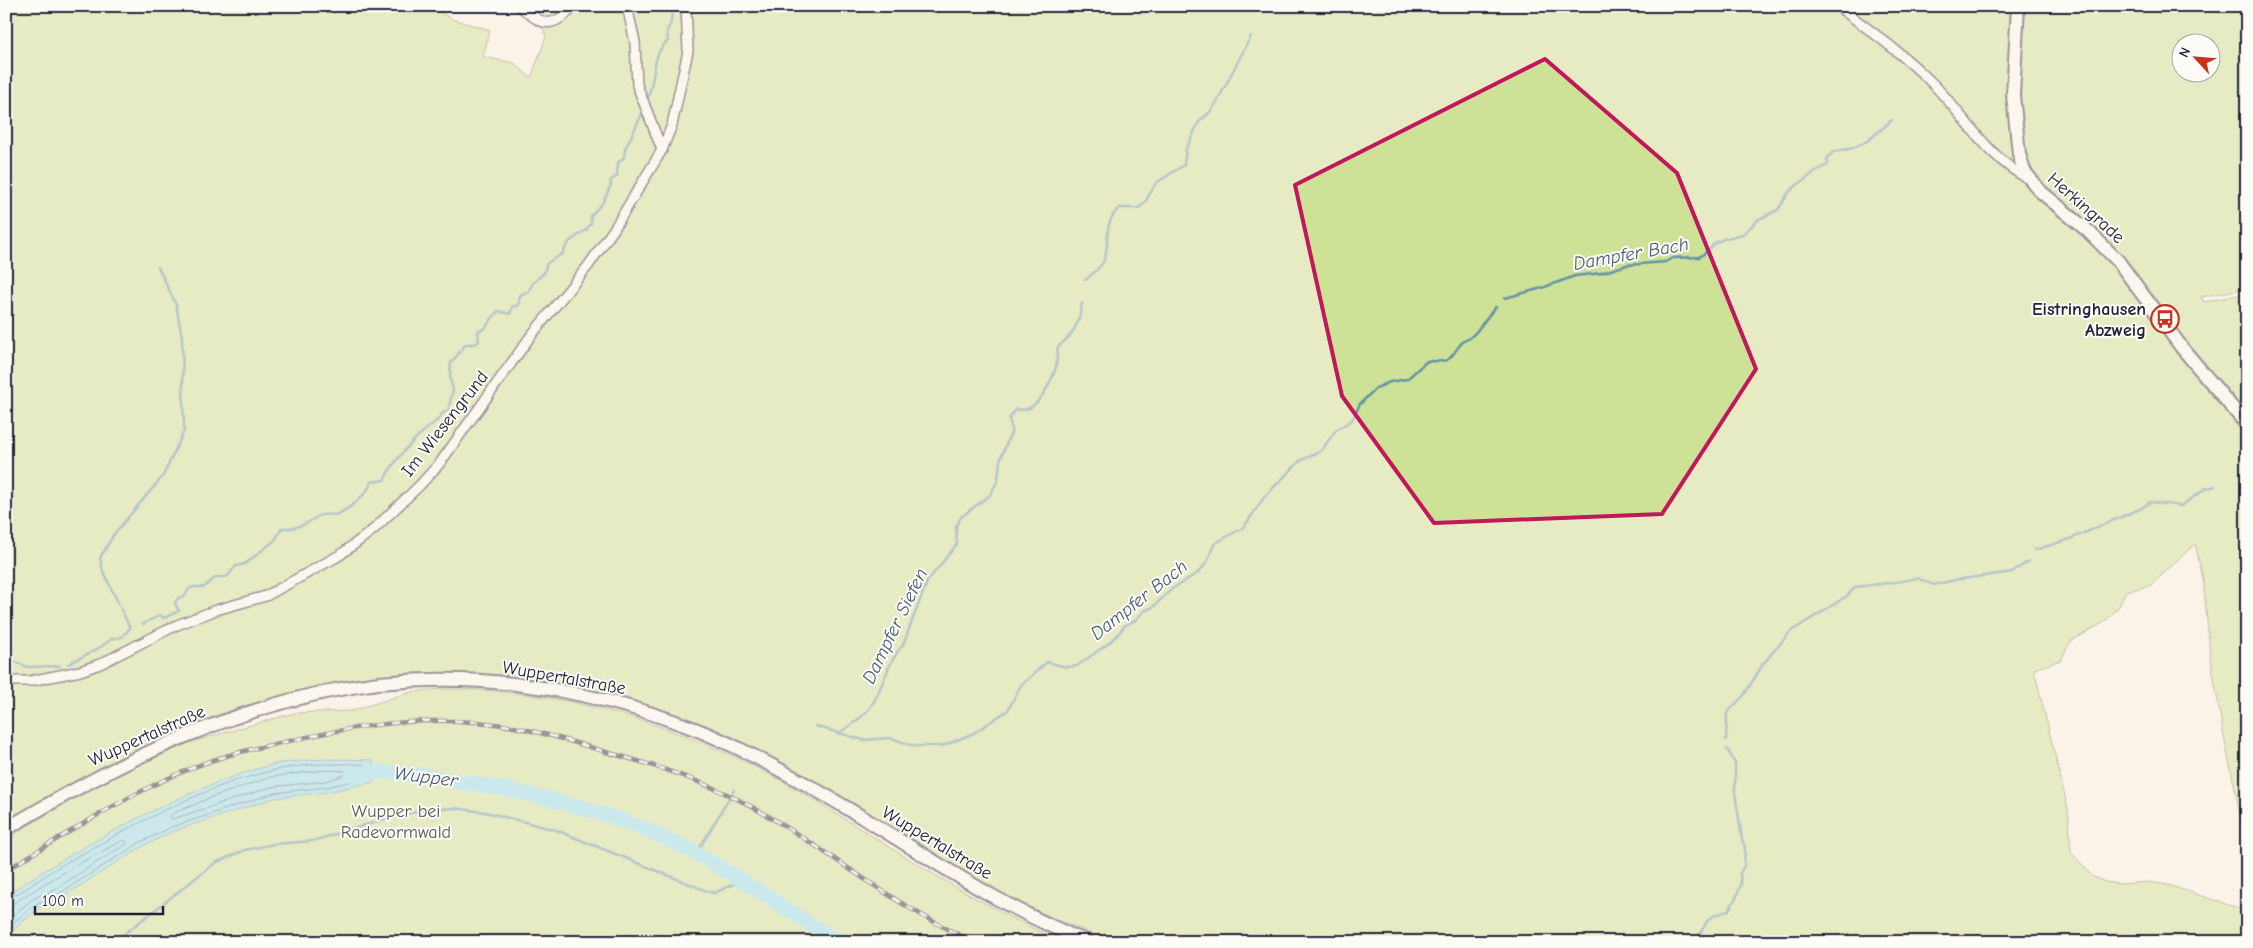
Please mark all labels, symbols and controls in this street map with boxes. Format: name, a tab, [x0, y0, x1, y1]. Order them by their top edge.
north arrow	[2170, 32, 2220, 82]
text: N	[2175, 45, 2194, 60]
street label: Herkingrade	[2043, 168, 2129, 248]
water label: Dampfer Bach	[1572, 233, 1690, 275]
place label: Eistringhausen Abzweig	[2032, 299, 2146, 341]
bus stop icon: Eistringhausen Abzweig	[2150, 304, 2180, 334]
street label: Im Wiesengrund	[397, 367, 493, 481]
water label: Dampfer Bach	[1086, 555, 1192, 645]
water label: Dampfer Siefen	[858, 565, 932, 687]
street label: Wuppertalstraße	[501, 657, 627, 699]
street label: Wuppertalstraße	[86, 701, 208, 771]
water label: Wupper	[393, 762, 460, 792]
park label: Wupper bei Radevormwald	[341, 801, 451, 843]
street label: Wuppertalstraße	[878, 802, 996, 884]
scale bar	[35, 883, 162, 915]
text: 100 m	[42, 892, 84, 910]

